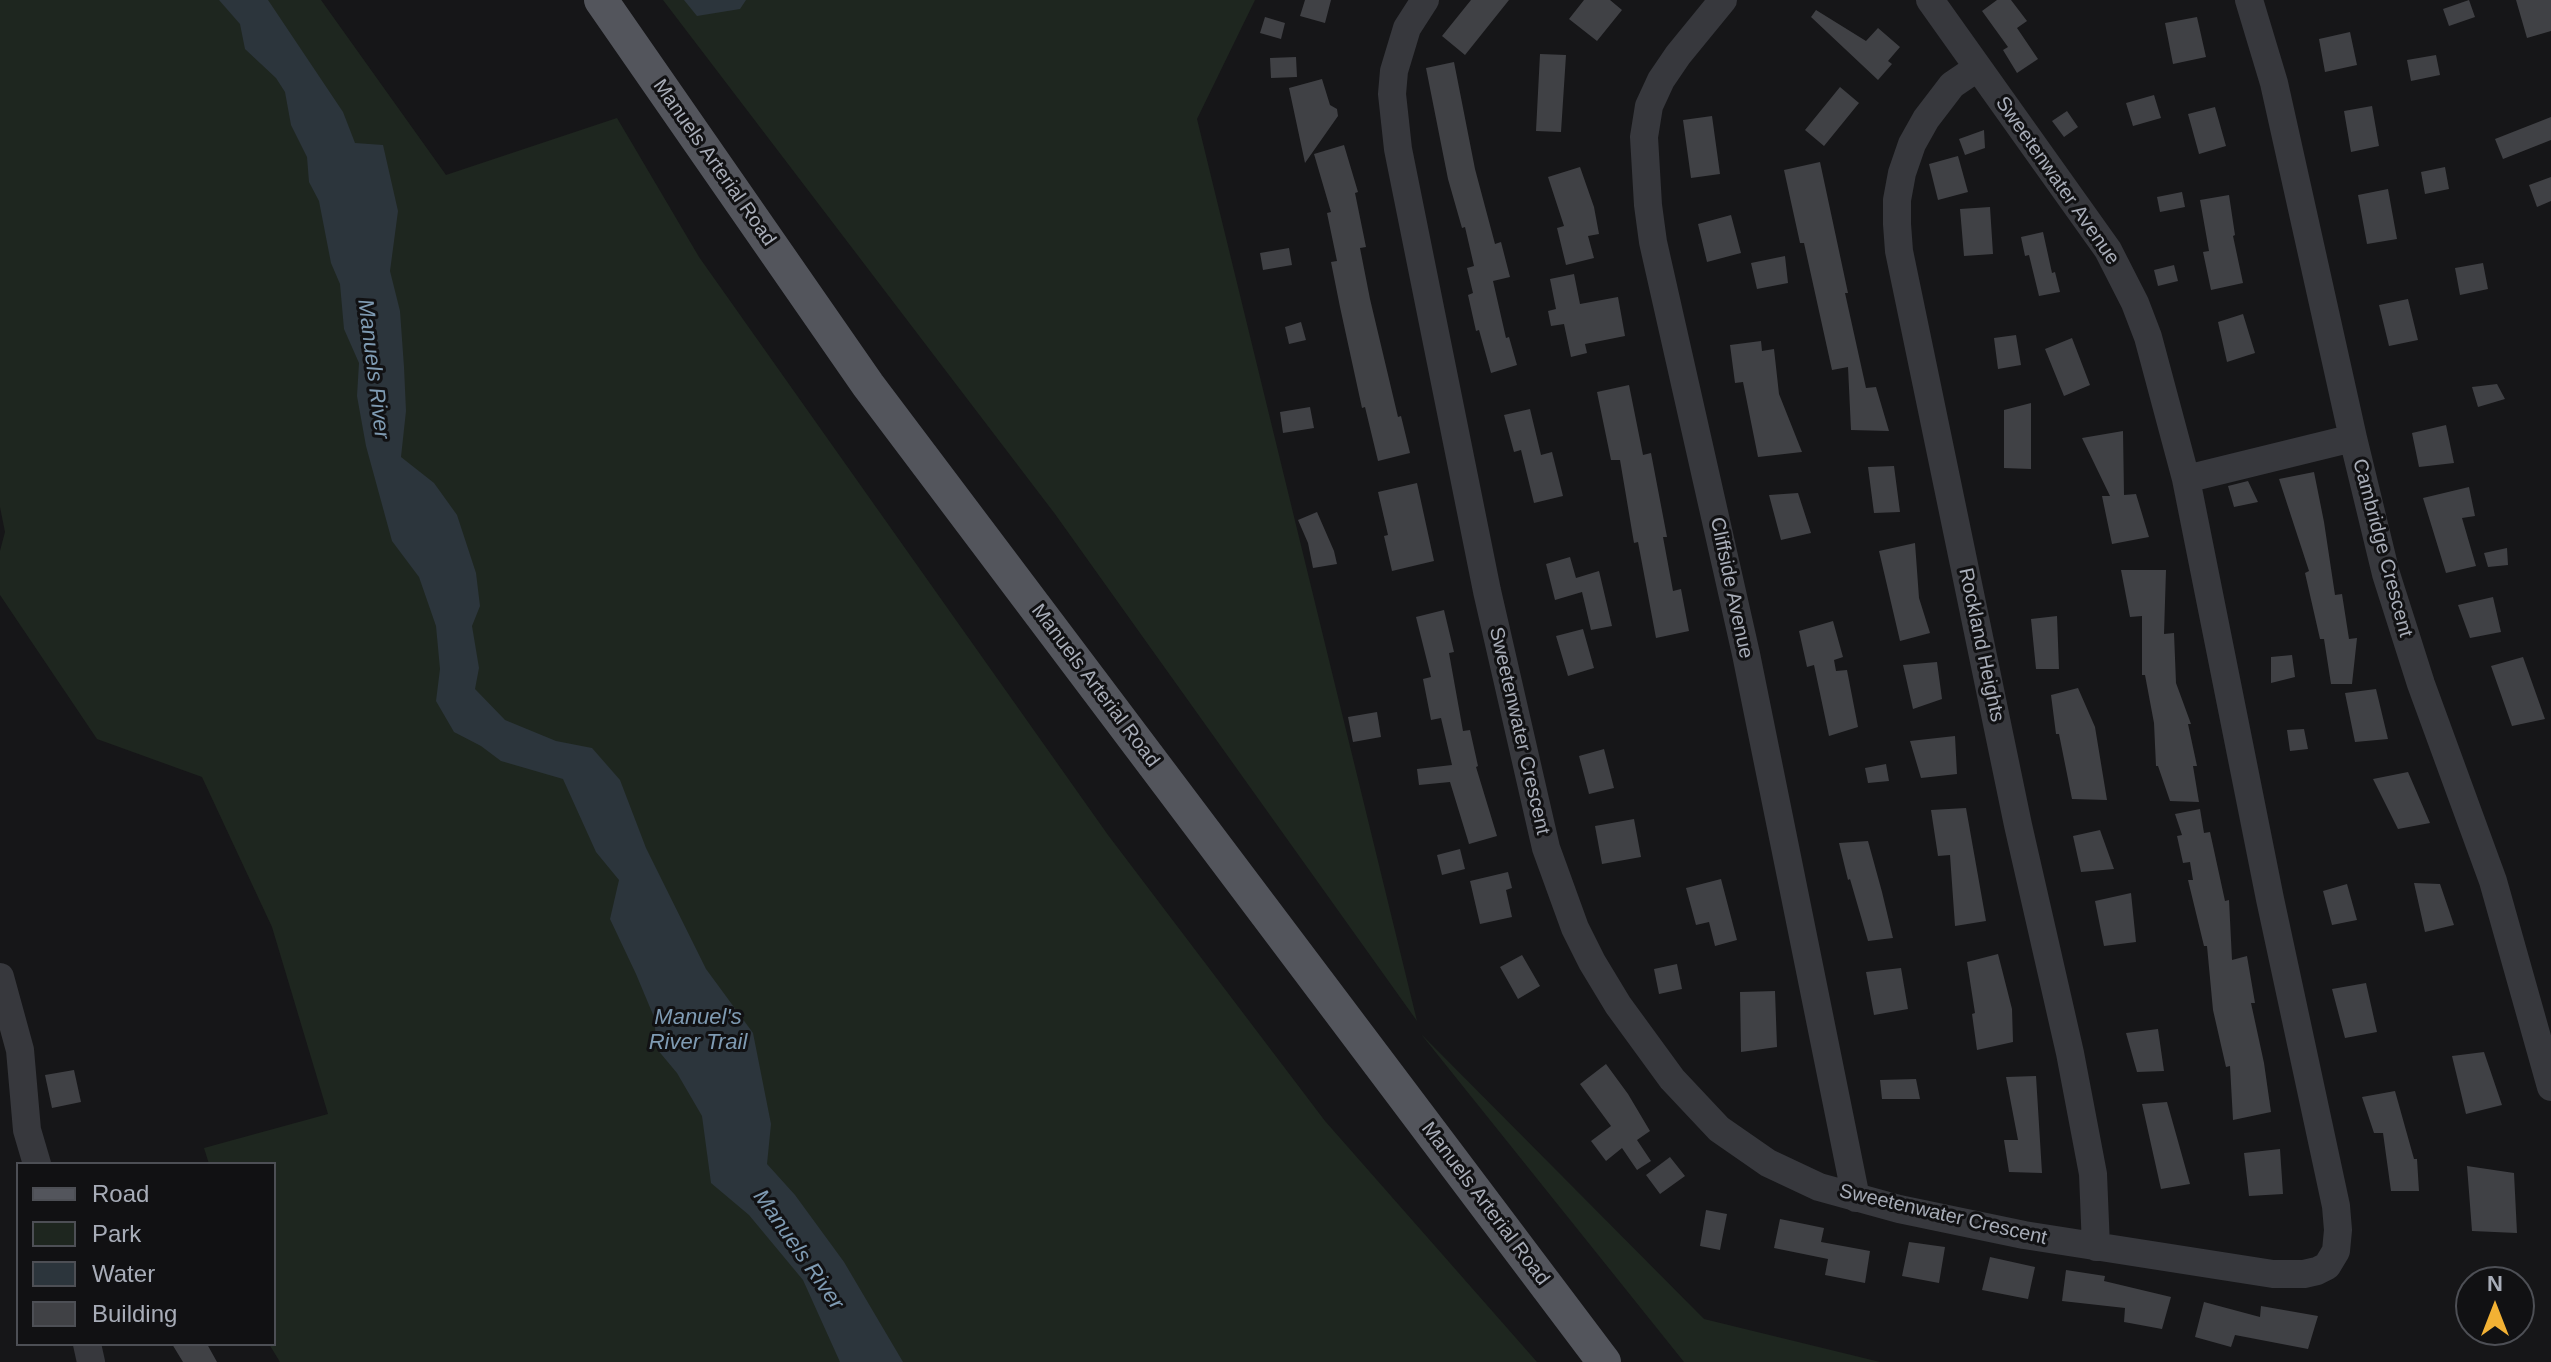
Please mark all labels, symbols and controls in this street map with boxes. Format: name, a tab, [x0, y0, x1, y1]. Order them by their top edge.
street label: Manuels Arterial Road	[647, 75, 781, 251]
street label: Sweetenwater Avenue	[1990, 92, 2124, 270]
water label: Manuels River	[351, 298, 395, 440]
street label: Cambridge Crescent	[2347, 456, 2417, 640]
street label: Cliffside Avenue	[1704, 515, 1758, 661]
street label: Rockland Heights	[1953, 566, 2009, 724]
street label: Manuels Arterial Road	[1026, 600, 1164, 772]
street label: Sweetenwater Crescent	[1483, 625, 1555, 837]
water label: Manuel's River Trail	[649, 1005, 747, 1056]
street label: Manuels Arterial Road	[1416, 1118, 1554, 1290]
legend	[16, 1162, 276, 1346]
street label: Sweetenwater Crescent	[1837, 1179, 2049, 1251]
text: Road	[92, 1180, 149, 1207]
water label: Manuels River	[747, 1185, 849, 1315]
text: Park	[92, 1220, 141, 1247]
text: Water	[92, 1260, 155, 1287]
north arrow	[2455, 1266, 2535, 1346]
text: N	[2487, 1271, 2503, 1296]
text: Building	[92, 1300, 177, 1327]

